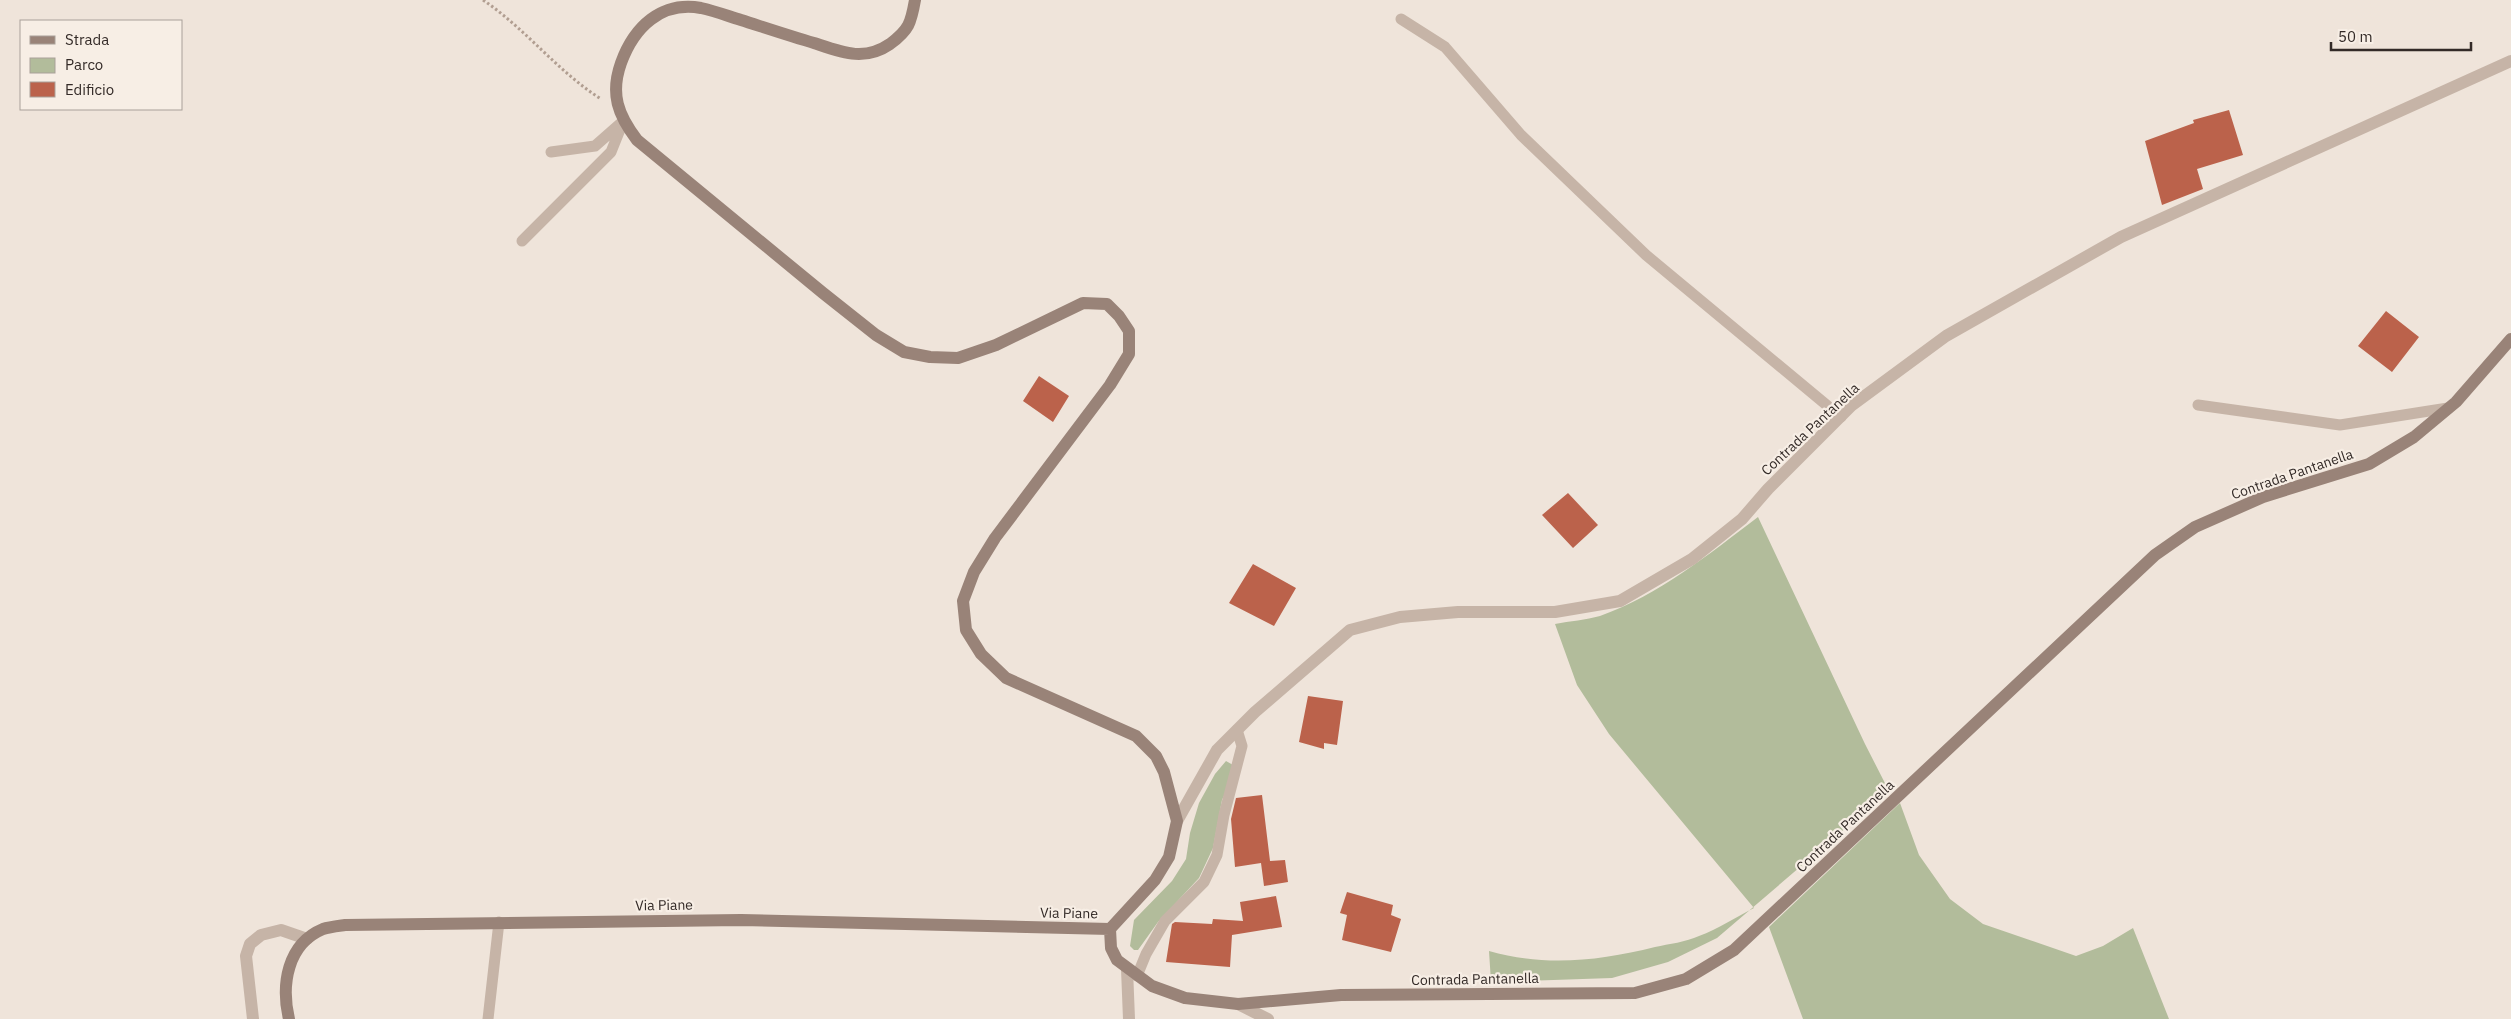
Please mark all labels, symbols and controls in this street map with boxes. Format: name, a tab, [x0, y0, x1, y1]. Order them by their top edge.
legend	[20, 20, 182, 110]
scale bar	[2331, 20, 2471, 52]
text: 50 m	[2338, 27, 2373, 46]
text: Strada	[65, 30, 109, 49]
text: Parco	[65, 55, 103, 74]
text: Edificio	[65, 80, 114, 99]
street label: Contrada Pantanella	[1757, 379, 1863, 479]
street label: Contrada Pantanella	[2229, 445, 2356, 503]
street label: Contrada Pantanella	[1792, 776, 1898, 876]
street label: Via Piane	[635, 895, 693, 915]
street label: Via Piane	[1040, 903, 1098, 923]
street label: Contrada Pantanella	[1411, 969, 1540, 989]

